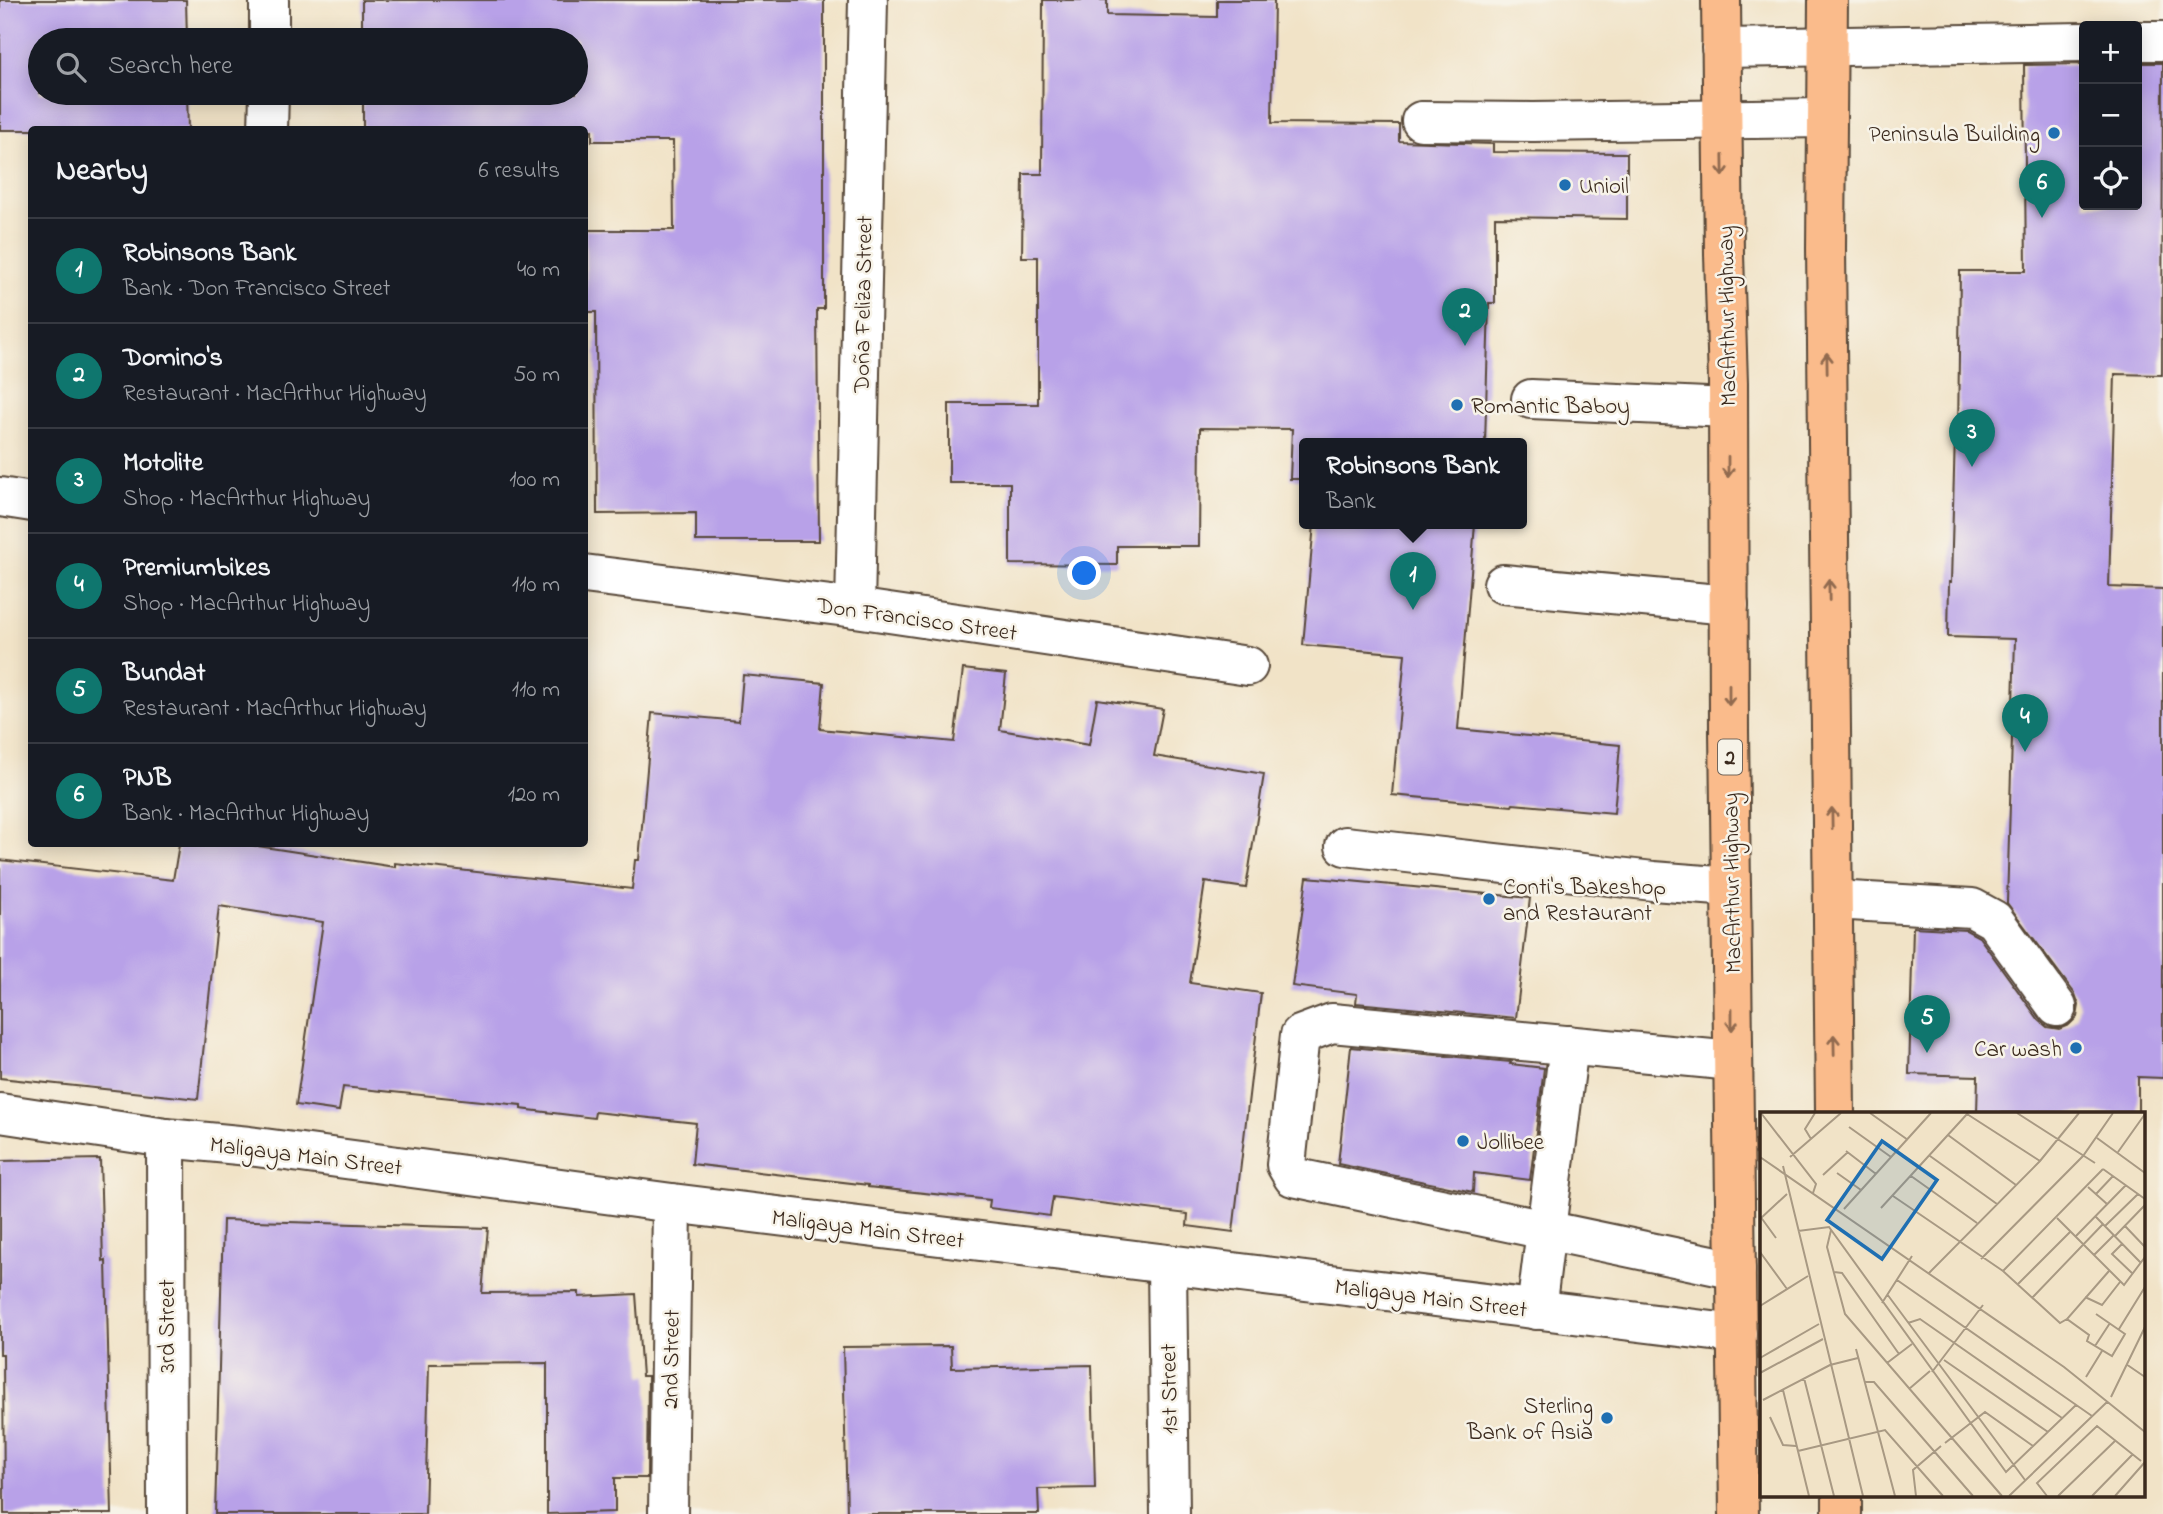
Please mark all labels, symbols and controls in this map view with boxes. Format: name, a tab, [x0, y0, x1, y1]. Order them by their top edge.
map controls	[2079, 21, 2142, 210]
button: +	[2079, 21, 2142, 84]
search box	[28, 28, 588, 105]
icon: search	[52, 48, 90, 86]
text: Search here	[108, 48, 233, 86]
button: −	[2079, 84, 2142, 147]
place label: Peninsula Building	[1869, 119, 2040, 153]
marker: Peninsula Building	[2046, 125, 2062, 141]
button: locate	[2079, 147, 2142, 210]
text: Nearby	[56, 150, 148, 194]
one-way arrow	[1716, 154, 1730, 177]
text: 6 results	[479, 155, 560, 188]
pin: 6	[2019, 160, 2065, 218]
place label: Unioil	[1579, 171, 1629, 204]
marker: Unioil	[1557, 177, 1573, 193]
street label: Doña Feliza Street	[846, 215, 883, 394]
street label: MacArthur Highway	[1710, 225, 1749, 407]
text: Robinsons Bank	[123, 235, 296, 273]
text: 1	[75, 254, 83, 287]
text: 40 m	[517, 254, 560, 287]
text: Bank · Don Francisco Street	[123, 273, 391, 306]
pin: 2	[1442, 288, 1488, 346]
text: Domino's	[123, 340, 223, 378]
one-way arrow	[1820, 351, 1834, 374]
text: 2	[73, 359, 85, 392]
text: 50 m	[513, 359, 560, 392]
text: Restaurant · MacArthur Highway	[123, 378, 427, 411]
place label: Romantic Baboy	[1471, 391, 1630, 426]
marker: Romantic Baboy	[1449, 397, 1465, 413]
pin: 3	[1949, 409, 1995, 467]
popup	[1299, 438, 1527, 529]
text: Motolite	[123, 445, 203, 483]
text: Robinsons Bank	[1326, 448, 1500, 486]
one-way arrow	[1721, 455, 1735, 478]
text: 3	[74, 464, 84, 497]
text: 100 m	[509, 464, 560, 497]
text: Shop · MacArthur Highway	[123, 483, 370, 516]
text: Bank	[1326, 486, 1376, 519]
text: Premiumbikes	[123, 550, 271, 588]
pin: 1	[1390, 552, 1436, 610]
your location	[1067, 556, 1101, 590]
text: 4	[74, 569, 84, 602]
text: 110 m	[512, 569, 560, 602]
one-way arrow	[1823, 579, 1836, 602]
text: Shop · MacArthur Highway	[123, 588, 370, 621]
street label: Don Francisco Street	[813, 590, 1019, 651]
text: Bundat	[123, 655, 206, 693]
text: 5	[72, 674, 86, 707]
text: 110 m	[512, 674, 560, 707]
one-way arrow	[1722, 683, 1736, 706]
text: Restaurant · MacArthur Highway	[123, 693, 427, 726]
pin: 4	[2002, 694, 2048, 752]
road number: 2	[1718, 740, 1742, 774]
text: PNB	[123, 760, 172, 798]
text: 6	[74, 779, 84, 812]
text: 120 m	[508, 779, 560, 812]
street label: MacArthur Highway	[1715, 792, 1754, 974]
text: Bank · MacArthur Highway	[123, 798, 369, 831]
one-way arrow	[1825, 806, 1839, 829]
place label: Conti's Bakeshop and Restaurant	[1503, 872, 1666, 931]
marker: Conti's Bakeshop and Restaurant	[1481, 891, 1497, 907]
pin: 5	[1904, 995, 1950, 1053]
one-way arrow	[1725, 1008, 1739, 1031]
one-way arrow	[1828, 1034, 1841, 1057]
place label: Car wash	[1974, 1034, 2062, 1067]
marker: Car wash	[2068, 1040, 2084, 1056]
inset map	[1760, 1112, 2146, 1496]
place label: Jollibee	[1477, 1127, 1545, 1160]
street label: Maligaya Main Street	[207, 1129, 404, 1188]
marker: Jollibee	[1455, 1133, 1471, 1149]
street label: Maligaya Main Street	[769, 1202, 966, 1261]
street label: Maligaya Main Street	[1332, 1271, 1529, 1330]
street label: 3rd Street	[152, 1279, 185, 1373]
street label: 2nd Street	[655, 1309, 690, 1409]
street label: 1st Street	[1153, 1343, 1188, 1434]
place label: Sterling Bank of Asia	[1466, 1391, 1593, 1450]
marker: Sterling Bank of Asia	[1599, 1410, 1615, 1426]

